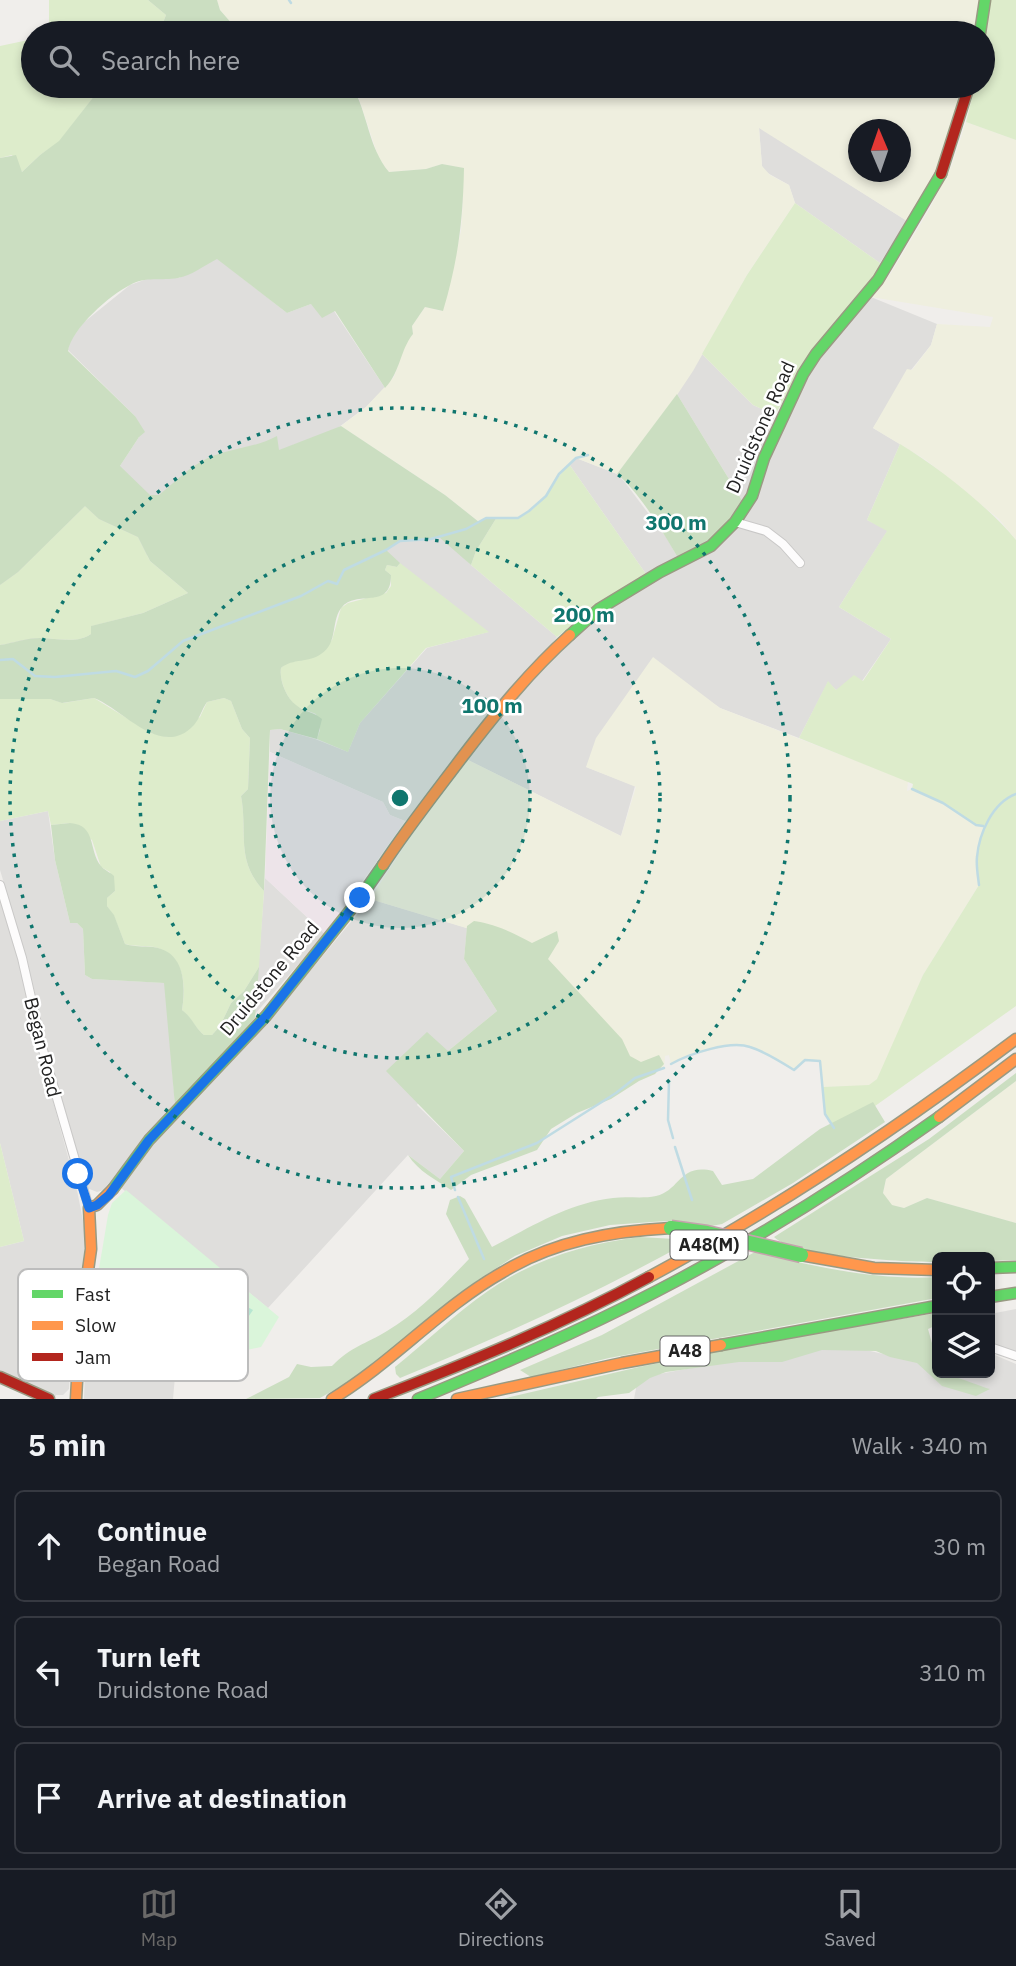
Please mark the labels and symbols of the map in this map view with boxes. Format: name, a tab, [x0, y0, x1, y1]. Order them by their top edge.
north arrow	[848, 119, 911, 182]
street label: Druidstone Road	[720, 357, 800, 497]
text: 300 m	[645, 508, 707, 536]
text: 200 m	[553, 600, 615, 628]
text: 100 m	[461, 691, 523, 719]
centre of rings	[388, 786, 412, 810]
route end	[344, 882, 375, 913]
street label: Druidstone Road	[214, 916, 324, 1040]
street label: Began Road	[19, 995, 67, 1099]
route start	[62, 1158, 93, 1189]
road number: A48(M)	[670, 1230, 748, 1260]
legend	[18, 1269, 248, 1381]
text: Fast	[75, 1282, 111, 1306]
text: Slow	[75, 1313, 116, 1337]
road number: A48	[660, 1336, 710, 1366]
text: Jam	[75, 1345, 111, 1369]

